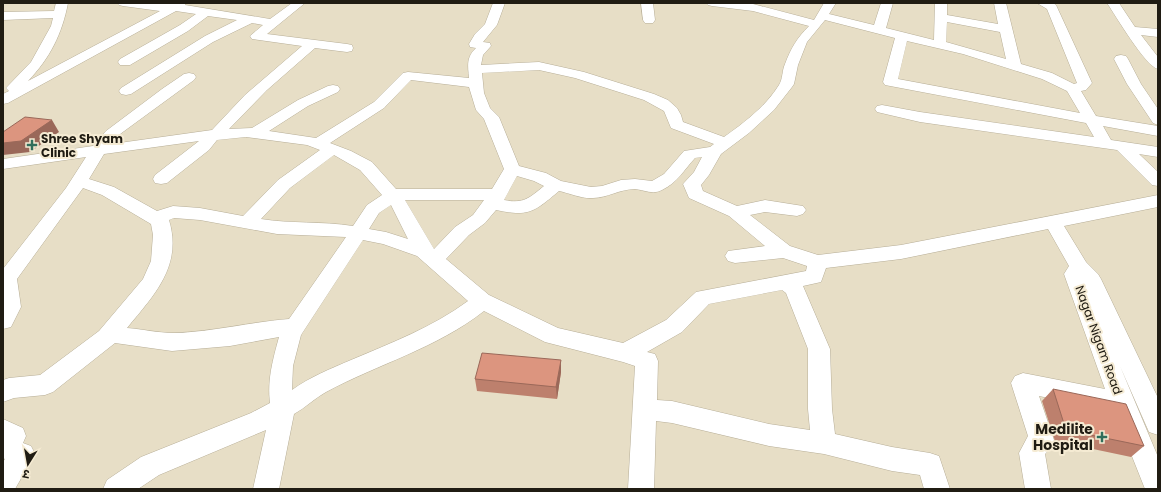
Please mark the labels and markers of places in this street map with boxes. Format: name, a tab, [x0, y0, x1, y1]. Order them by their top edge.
place label: Shree Shyam Clinic	[41, 130, 123, 161]
marker: Shree Shyam Clinic	[26, 139, 38, 151]
place label: Medilite Hospital	[1033, 419, 1093, 455]
marker: Medilite Hospital	[1096, 431, 1108, 443]

